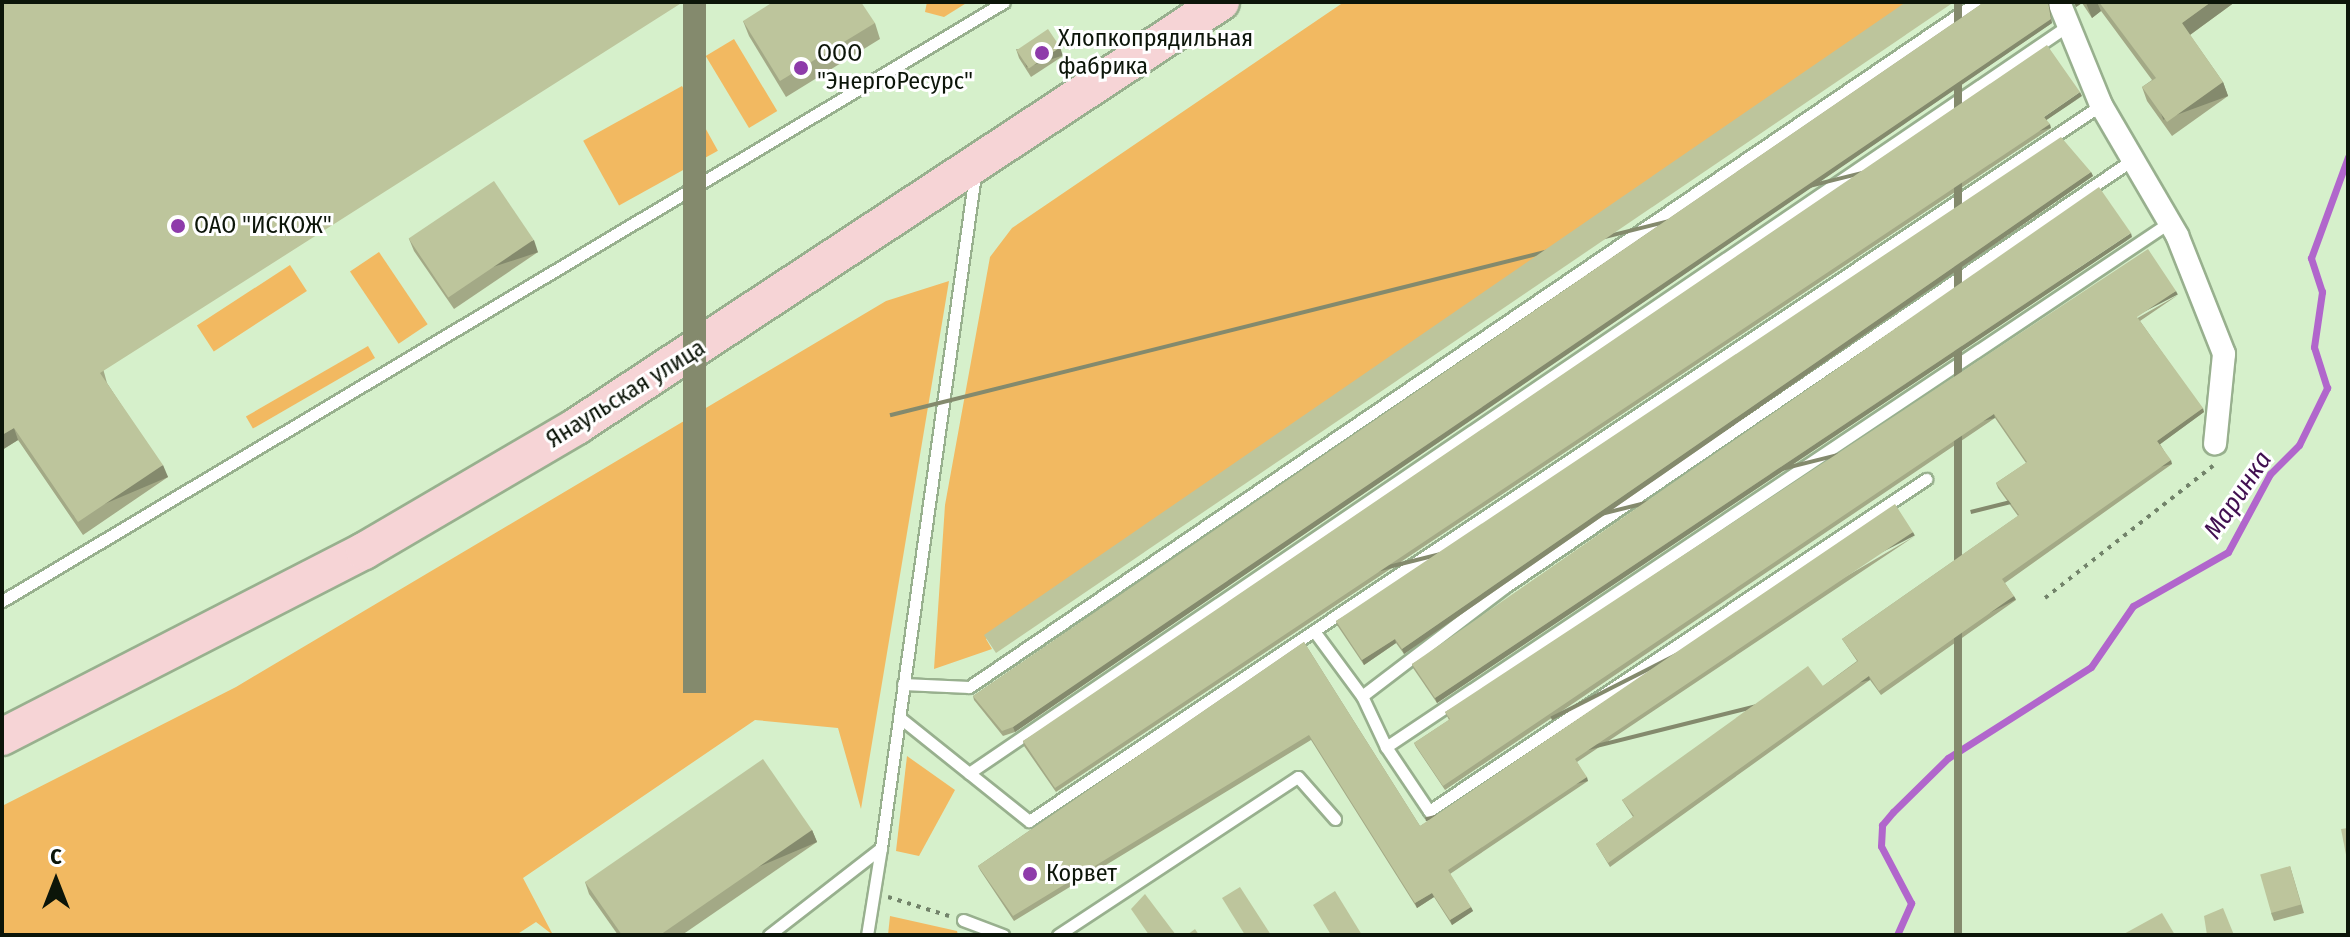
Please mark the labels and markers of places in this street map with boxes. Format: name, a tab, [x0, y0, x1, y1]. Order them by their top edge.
place label: Хлопкопрядильная фабрика	[1058, 25, 1253, 81]
place label: ООО "ЭнергоРесурс"	[817, 40, 973, 96]
marker: Хлопкопрядильная фабрика	[1033, 44, 1051, 62]
marker: ООО "ЭнергоРесурс"	[792, 59, 810, 77]
place label: ОАО "ИСКОЖ"	[194, 212, 332, 240]
marker: ОАО "ИСКОЖ"	[169, 217, 187, 235]
place label: Корвет	[1046, 860, 1117, 888]
marker: Корвет	[1021, 865, 1039, 883]

